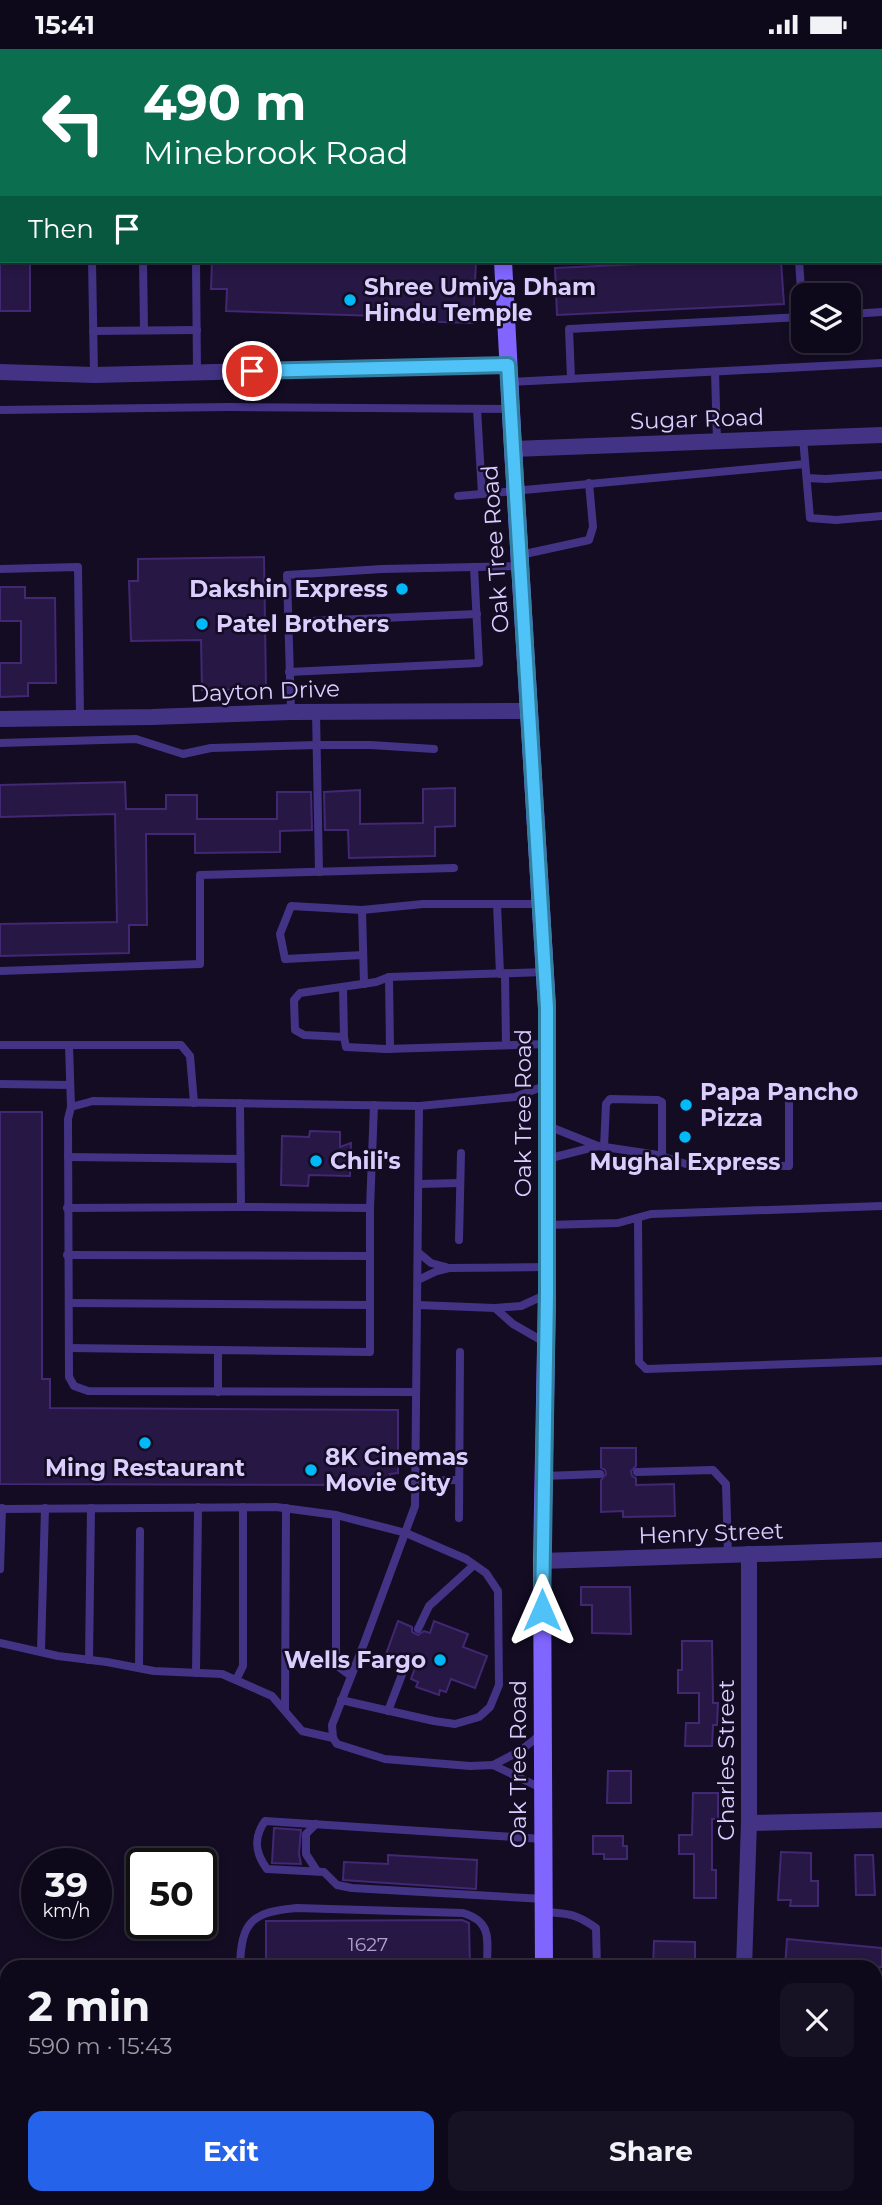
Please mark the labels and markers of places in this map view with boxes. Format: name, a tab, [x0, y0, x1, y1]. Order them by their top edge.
place label: Shree Umiya Dham Hindu Temple	[364, 273, 596, 327]
marker: Shree Umiya Dham Hindu Temple	[342, 292, 358, 308]
pin	[222, 341, 282, 401]
place label: Dakshin Express	[189, 575, 388, 603]
marker: Dakshin Express	[394, 581, 410, 597]
place label: Patel Brothers	[216, 610, 389, 638]
marker: Patel Brothers	[194, 616, 210, 632]
place label: Papa Pancho Pizza	[700, 1078, 858, 1132]
marker: Papa Pancho Pizza	[678, 1097, 694, 1113]
marker: Mughal Express	[677, 1129, 693, 1145]
place label: Chili's	[330, 1147, 401, 1175]
place label: Mughal Express	[590, 1148, 780, 1176]
marker: Chili's	[308, 1153, 324, 1169]
marker: Ming Restaurant	[137, 1435, 153, 1451]
place label: 8K Cinemas Movie City	[325, 1443, 468, 1497]
place label: Ming Restaurant	[45, 1454, 245, 1482]
marker: 8K Cinemas Movie City	[303, 1462, 319, 1478]
place label: Wells Fargo	[284, 1646, 426, 1674]
marker: Wells Fargo	[432, 1652, 448, 1668]

